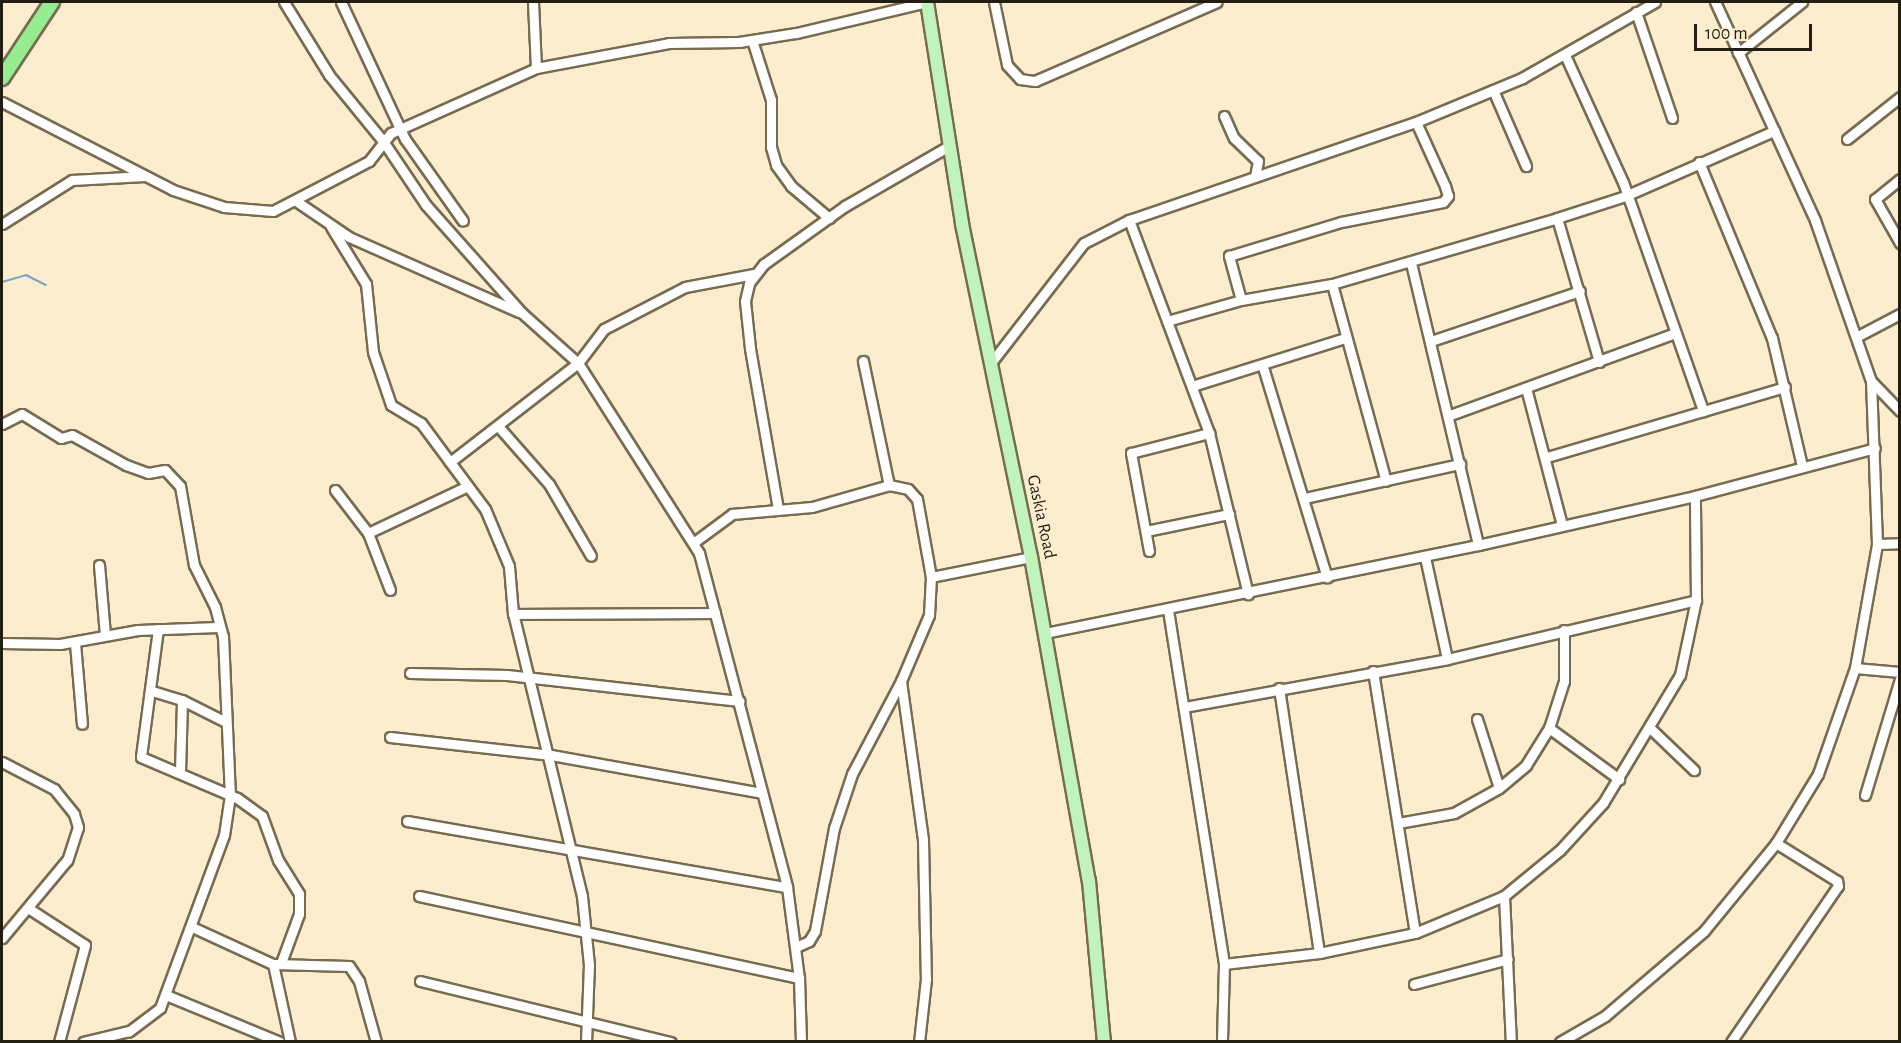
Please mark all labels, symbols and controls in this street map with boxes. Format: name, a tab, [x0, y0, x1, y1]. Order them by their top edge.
scale bar	[1697, 12, 1816, 50]
text: 100 m	[1705, 25, 1748, 43]
street label: Gaskia Road	[1022, 473, 1060, 561]

